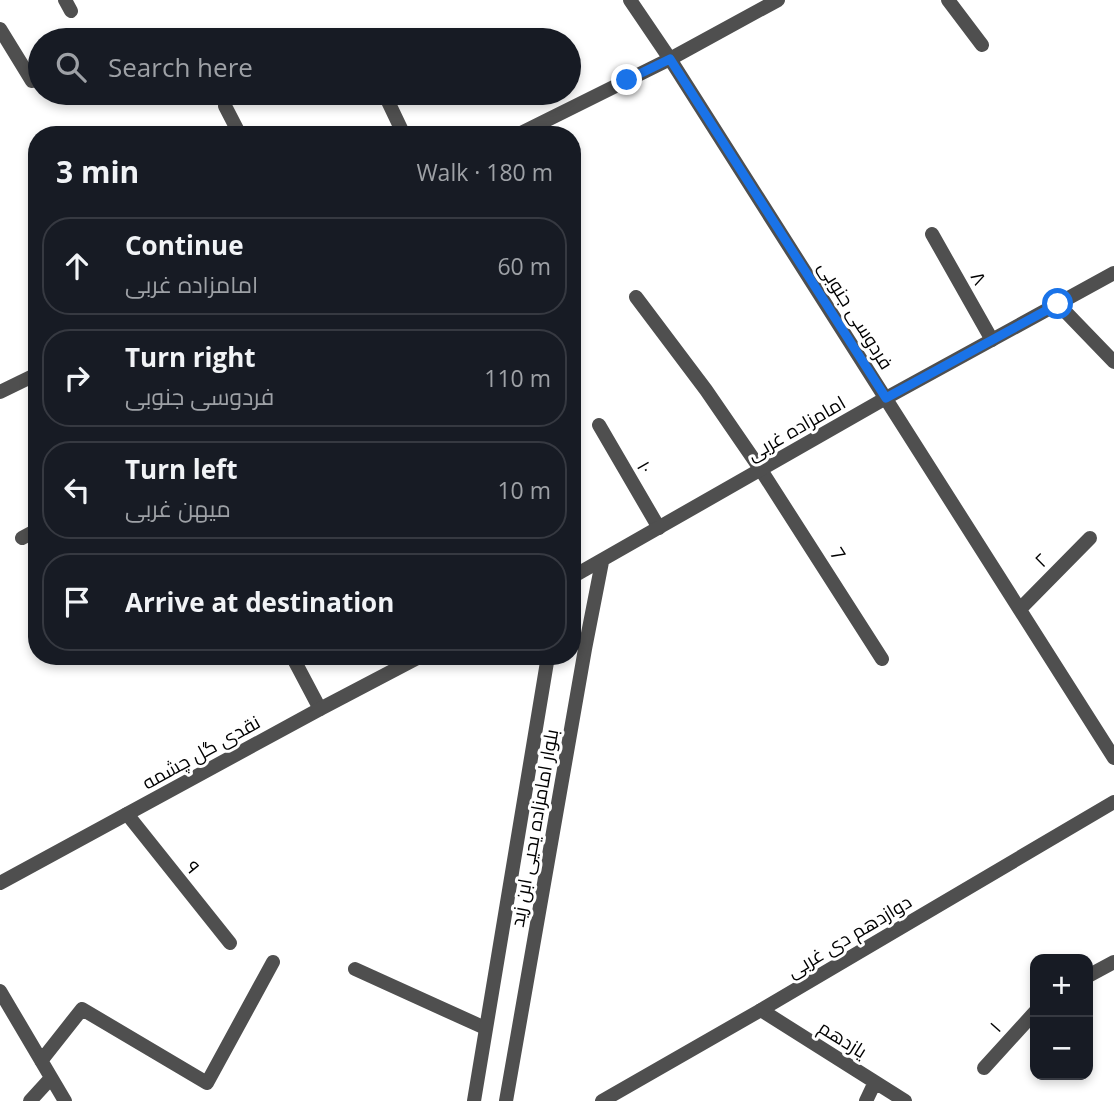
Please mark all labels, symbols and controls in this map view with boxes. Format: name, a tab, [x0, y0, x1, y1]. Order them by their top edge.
search box	[28, 28, 581, 105]
icon: search	[52, 48, 90, 86]
text: Search here	[108, 49, 253, 85]
route end	[611, 64, 642, 95]
text: 3 min	[56, 151, 139, 192]
text: Walk · 180 m	[416, 156, 553, 188]
text: Continue	[125, 227, 244, 263]
icon: ahead	[58, 247, 96, 285]
text: 60 m	[497, 250, 551, 282]
street label: فردوسی جنوبی	[812, 256, 900, 374]
street label: ۸	[965, 267, 993, 290]
text: امامزاده غربی	[125, 268, 258, 300]
route start	[1042, 288, 1073, 319]
text: Turn right	[125, 339, 256, 375]
icon: right	[58, 359, 96, 397]
text: 110 m	[484, 362, 551, 394]
text: فردوسی جنوبی	[125, 380, 274, 412]
street label: امامزاده غربی	[742, 389, 850, 467]
text: Turn left	[125, 451, 237, 487]
street label: ۱۰	[631, 456, 659, 478]
icon: left	[58, 471, 96, 509]
text: 10 m	[497, 474, 551, 506]
text: میهن غربی	[125, 492, 231, 524]
street label: 7	[824, 542, 852, 566]
street label: ۲	[1028, 547, 1054, 573]
icon: arrive	[58, 583, 96, 621]
text: Arrive at destination	[125, 584, 394, 620]
street label: نقدی گل چشمه	[137, 709, 265, 795]
street label: بلوار امامزاده یحیی ابن زید	[504, 727, 564, 929]
street label: ۹	[180, 855, 206, 879]
street label: دوازدهم دی غربی	[782, 888, 917, 984]
map controls	[1030, 954, 1093, 1080]
button: +	[1030, 954, 1093, 1017]
street label: یازدهم	[813, 1014, 872, 1065]
street label: ۱	[983, 1016, 1007, 1038]
button: −	[1030, 1017, 1093, 1080]

